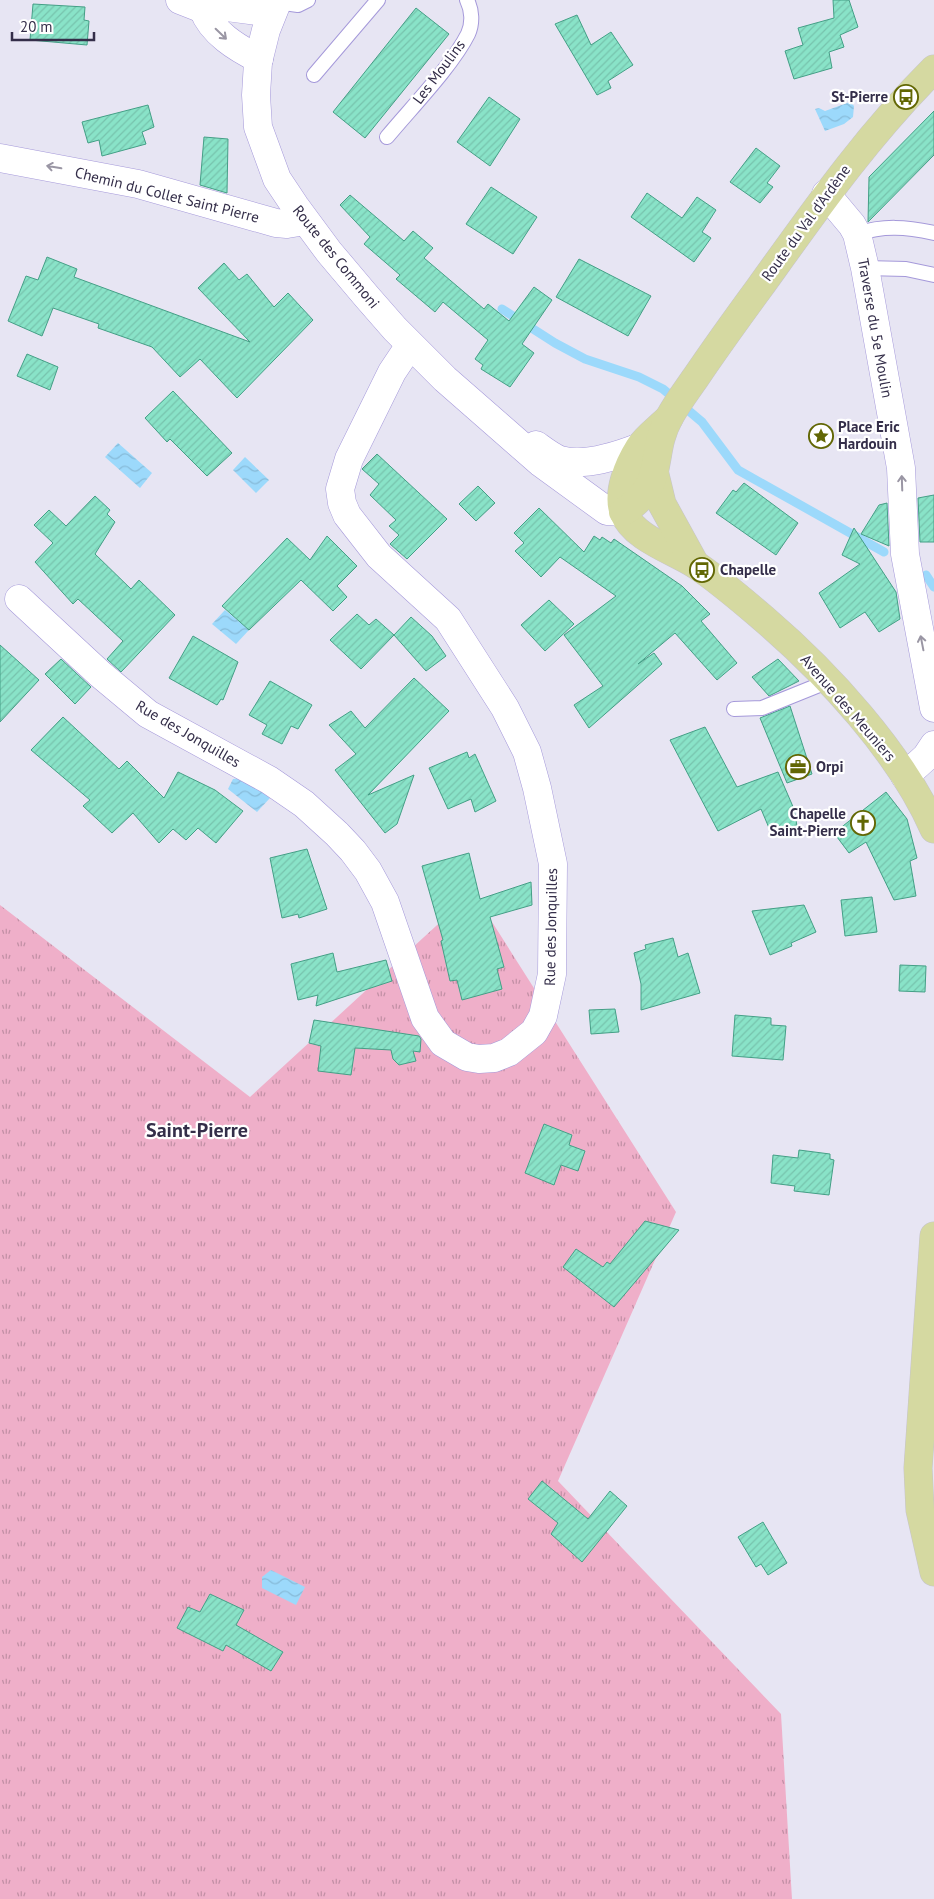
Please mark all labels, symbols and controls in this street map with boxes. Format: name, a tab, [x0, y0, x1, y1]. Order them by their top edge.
scale bar	[12, 10, 95, 42]
text: 20 m	[20, 17, 53, 36]
one-way arrow	[215, 28, 228, 40]
street label: Les Moulins	[408, 36, 469, 108]
bus stop icon: St-Pierre	[893, 84, 919, 110]
place label: St-Pierre	[831, 87, 888, 106]
one-way arrow	[46, 161, 62, 171]
street label: Route du Val d'Ardène	[757, 161, 854, 285]
street label: Chemin du Collet Saint Pierre	[73, 162, 261, 227]
street label: Route des Commoni	[289, 201, 384, 312]
street label: Traverse du 5e Moulin	[854, 257, 897, 399]
place label: Place Eric Hardouin	[838, 417, 900, 453]
place icon: Place Eric Hardouin	[808, 423, 834, 449]
one-way arrow	[897, 475, 906, 491]
bus stop icon: Chapelle	[689, 557, 715, 583]
place label: Chapelle	[720, 560, 777, 579]
one-way arrow	[916, 636, 926, 652]
street label: Avenue des Meuniers	[797, 650, 900, 765]
street label: Rue des Jonquilles	[132, 696, 244, 771]
office icon: Orpi	[785, 754, 811, 780]
place label: Orpi	[816, 757, 843, 776]
place label: Chapelle Saint-Pierre	[770, 804, 846, 840]
church icon: Chapelle Saint-Pierre	[850, 810, 876, 836]
street label: Rue des Jonquilles	[540, 868, 561, 986]
district label: Saint-Pierre	[146, 1117, 248, 1143]

